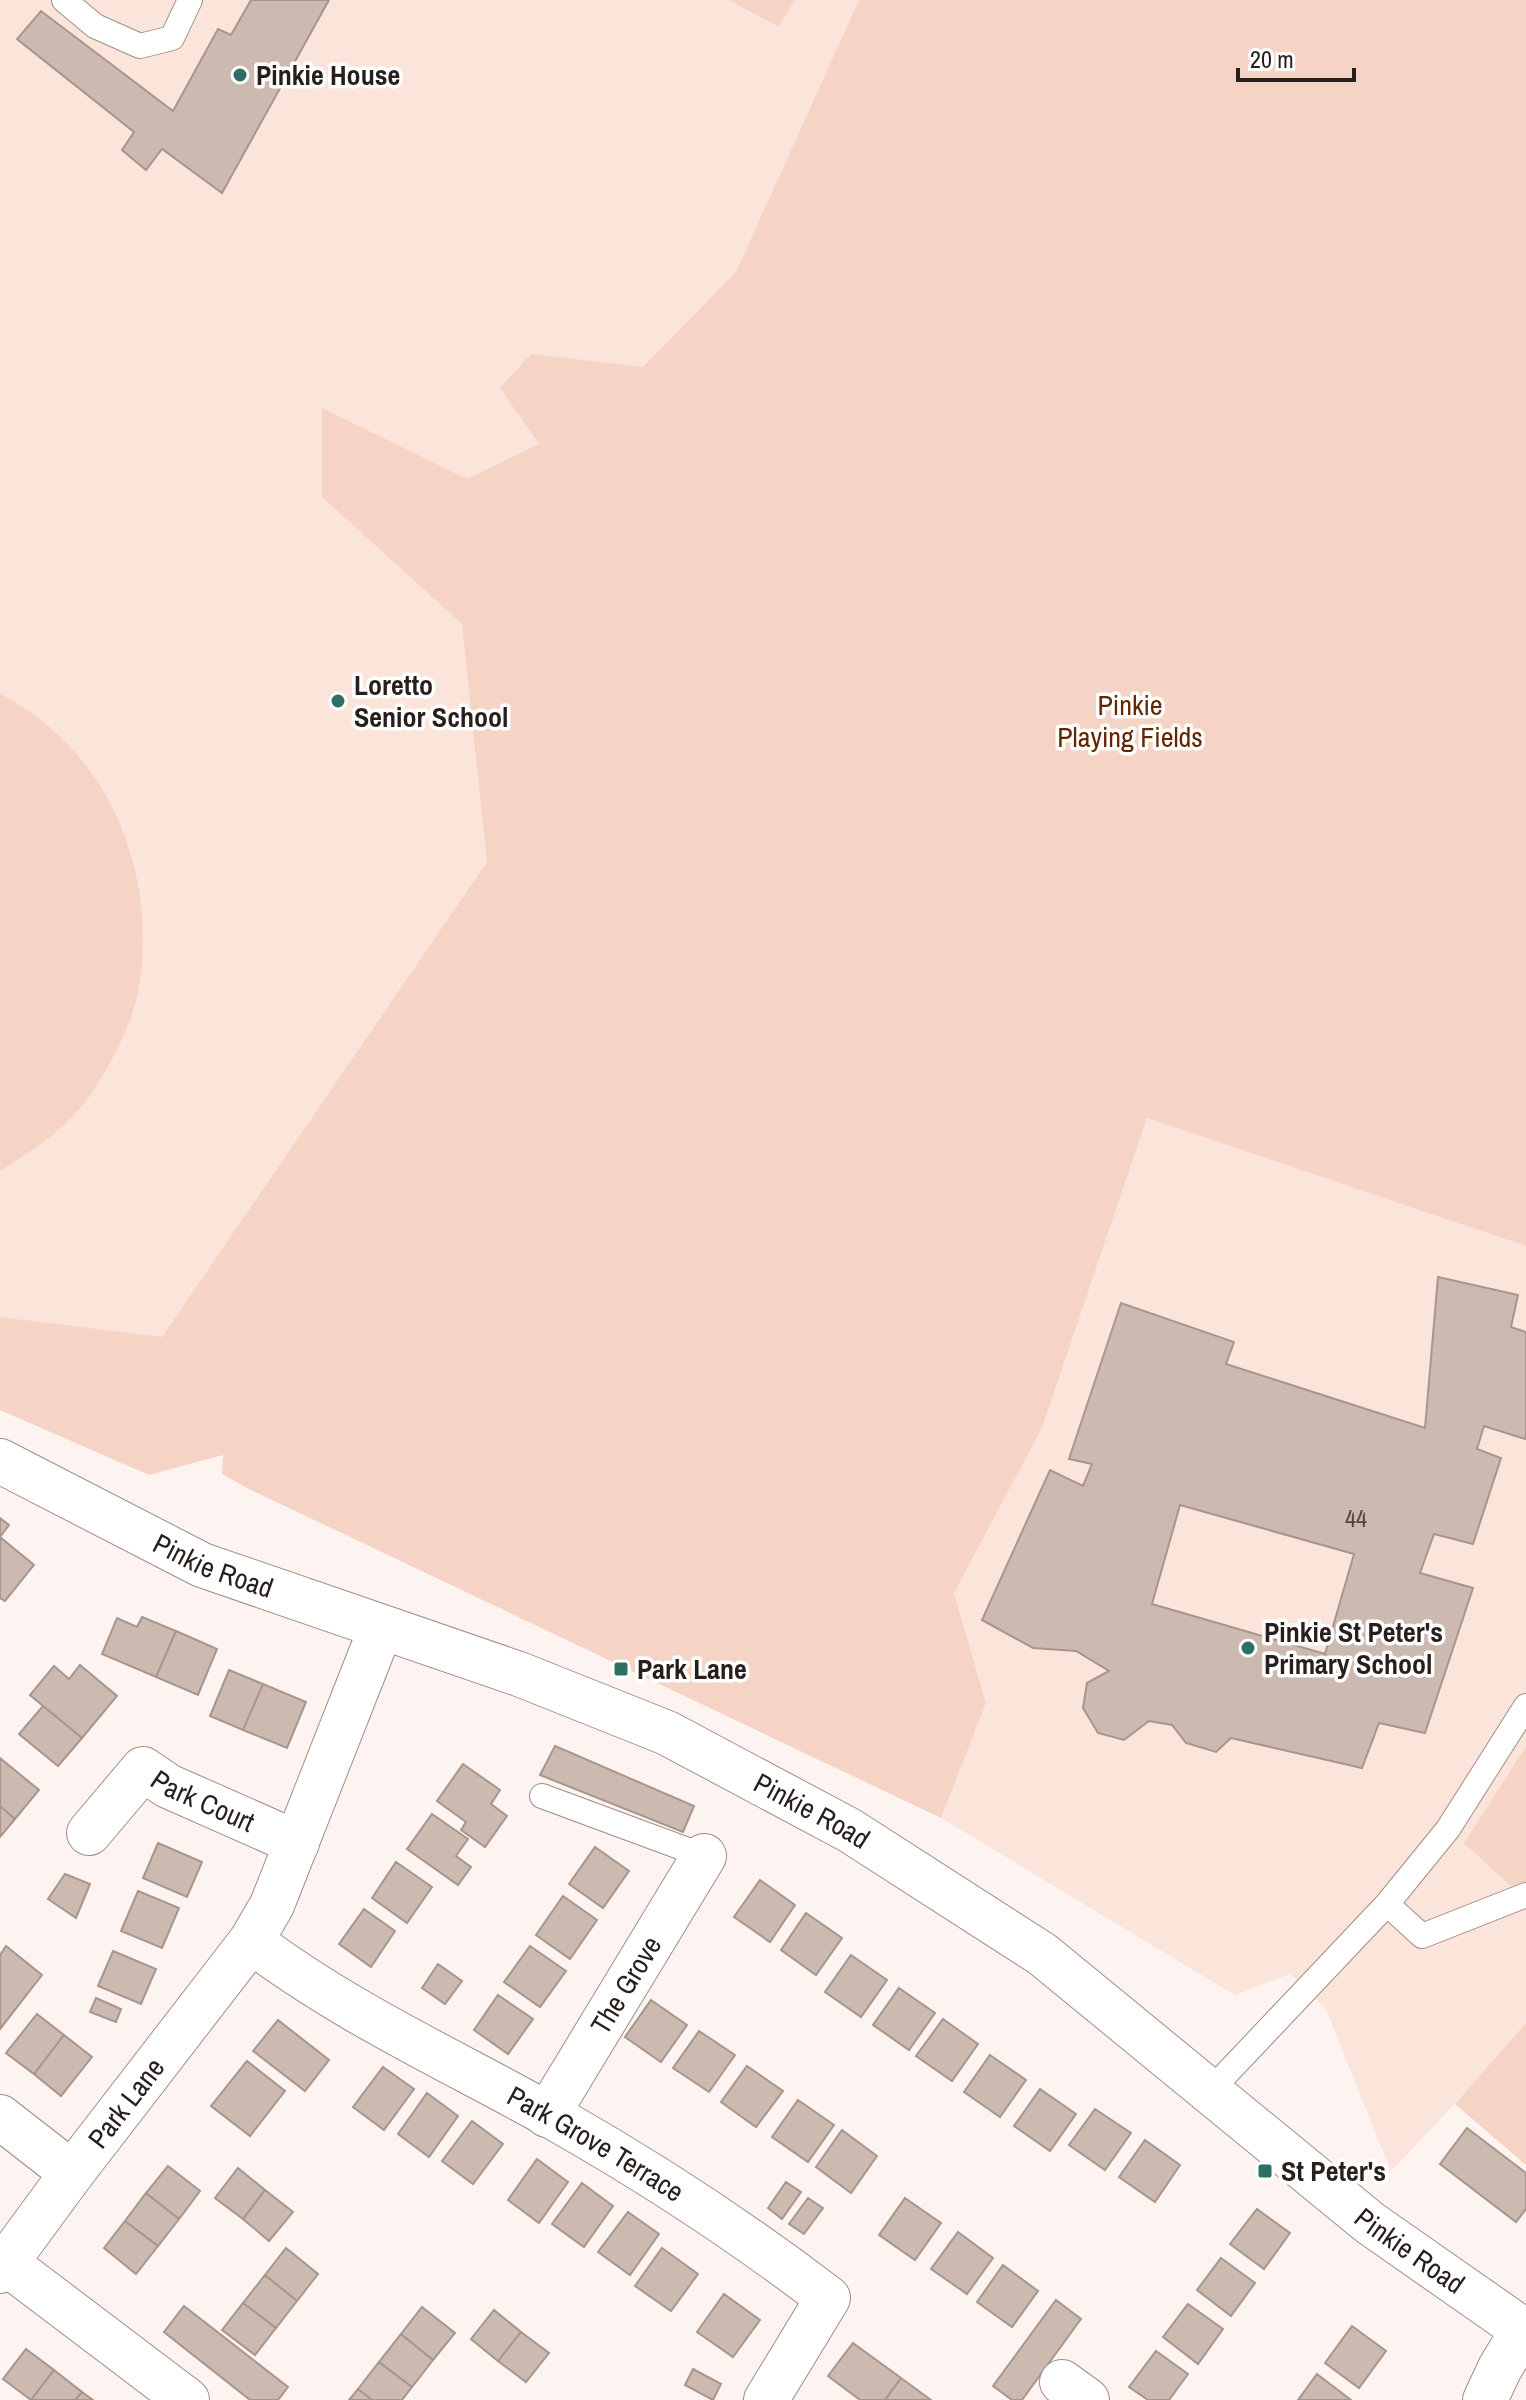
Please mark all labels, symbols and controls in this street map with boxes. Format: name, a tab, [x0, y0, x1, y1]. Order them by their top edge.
scale bar	[1238, 32, 1354, 82]
text: 20 m	[1250, 43, 1294, 75]
place label: Pinkie House	[256, 56, 400, 94]
marker: Pinkie House	[231, 66, 249, 84]
place label: Loretto Senior School	[354, 666, 508, 736]
park label: Pinkie Playing Fields	[1057, 686, 1203, 756]
marker: Loretto Senior School	[329, 692, 347, 710]
house number: 44	[1345, 1502, 1367, 1534]
street label: Pinkie Road	[147, 1524, 278, 1607]
place label: Pinkie St Peter's Primary School	[1264, 1613, 1443, 1683]
marker: Pinkie St Peter's Primary School	[1239, 1639, 1257, 1657]
place label: Park Lane	[637, 1650, 747, 1688]
marker: Park Lane	[612, 1660, 630, 1678]
street label: Park Court	[143, 1761, 261, 1841]
street label: Pinkie Road	[747, 1764, 877, 1857]
street label: The Grove	[581, 1929, 670, 2041]
street label: Park Lane	[79, 2050, 173, 2156]
street label: Park Grove Terrace	[501, 2077, 691, 2210]
place label: St Peter's	[1281, 2152, 1386, 2190]
marker: St Peter's	[1256, 2162, 1274, 2180]
street label: Pinkie Road	[1346, 2199, 1472, 2303]

